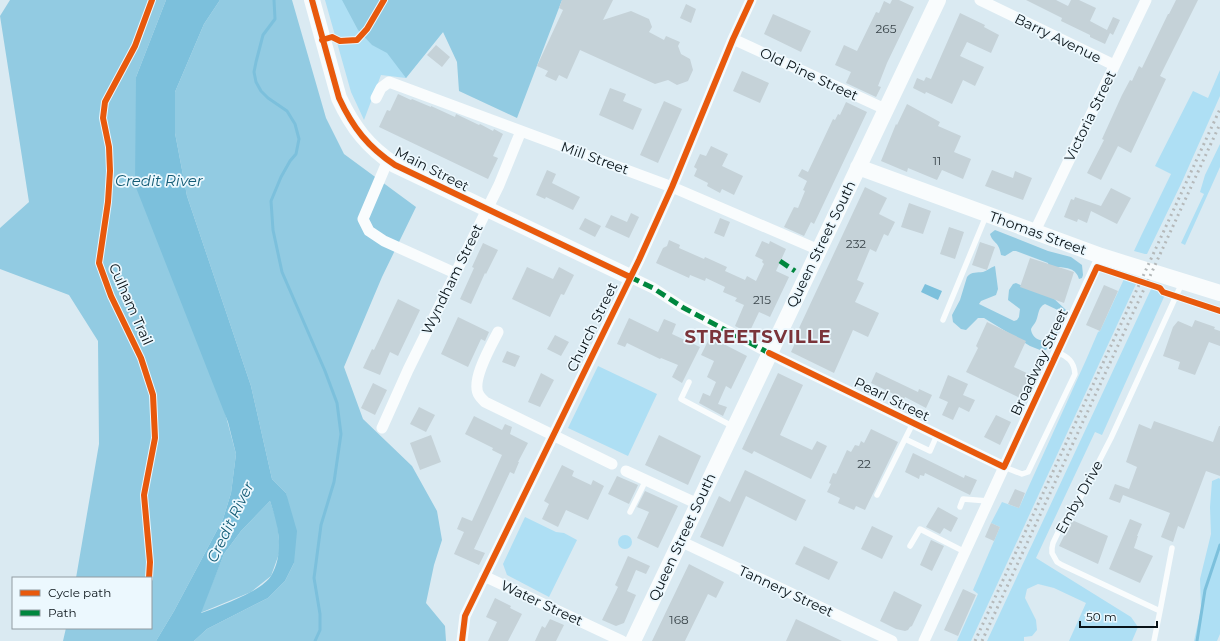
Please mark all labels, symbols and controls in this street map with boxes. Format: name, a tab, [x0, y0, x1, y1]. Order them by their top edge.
street label: Barry Avenue	[1012, 9, 1104, 67]
house number: 265	[876, 21, 897, 36]
street label: Old Pine Street	[757, 43, 861, 105]
street label: Victoria Street	[1060, 67, 1120, 164]
street label: Mill Street	[559, 137, 632, 179]
street label: Main Street	[392, 143, 472, 196]
house number: 11	[933, 153, 941, 168]
water label: Credit River	[115, 171, 204, 190]
street label: Queen Street South	[782, 178, 860, 310]
street label: Thomas Street	[987, 207, 1089, 259]
street label: Wyndham Street	[417, 221, 487, 337]
house number: 232	[846, 236, 866, 251]
street label: Culham Trail	[105, 260, 157, 348]
street label: Church Street	[563, 279, 622, 375]
house number: 215	[753, 292, 771, 307]
street label: Broadway Street	[1006, 305, 1072, 418]
district label: STREETSVILLE	[684, 326, 832, 348]
street label: Pearl Street	[851, 373, 933, 425]
house number: 22	[857, 456, 871, 471]
street label: Emby Drive	[1051, 457, 1107, 537]
street label: Queen Street South	[644, 470, 720, 604]
water label: Credit River	[202, 478, 258, 566]
street label: Tannery Street	[736, 561, 836, 621]
street label: Water Street	[498, 576, 586, 630]
legend	[12, 577, 152, 629]
text: Cycle path	[48, 585, 111, 600]
scale bar	[1080, 603, 1157, 629]
text: Path	[48, 605, 77, 620]
text: 50 m	[1086, 609, 1117, 624]
house number: 168	[669, 612, 689, 627]

